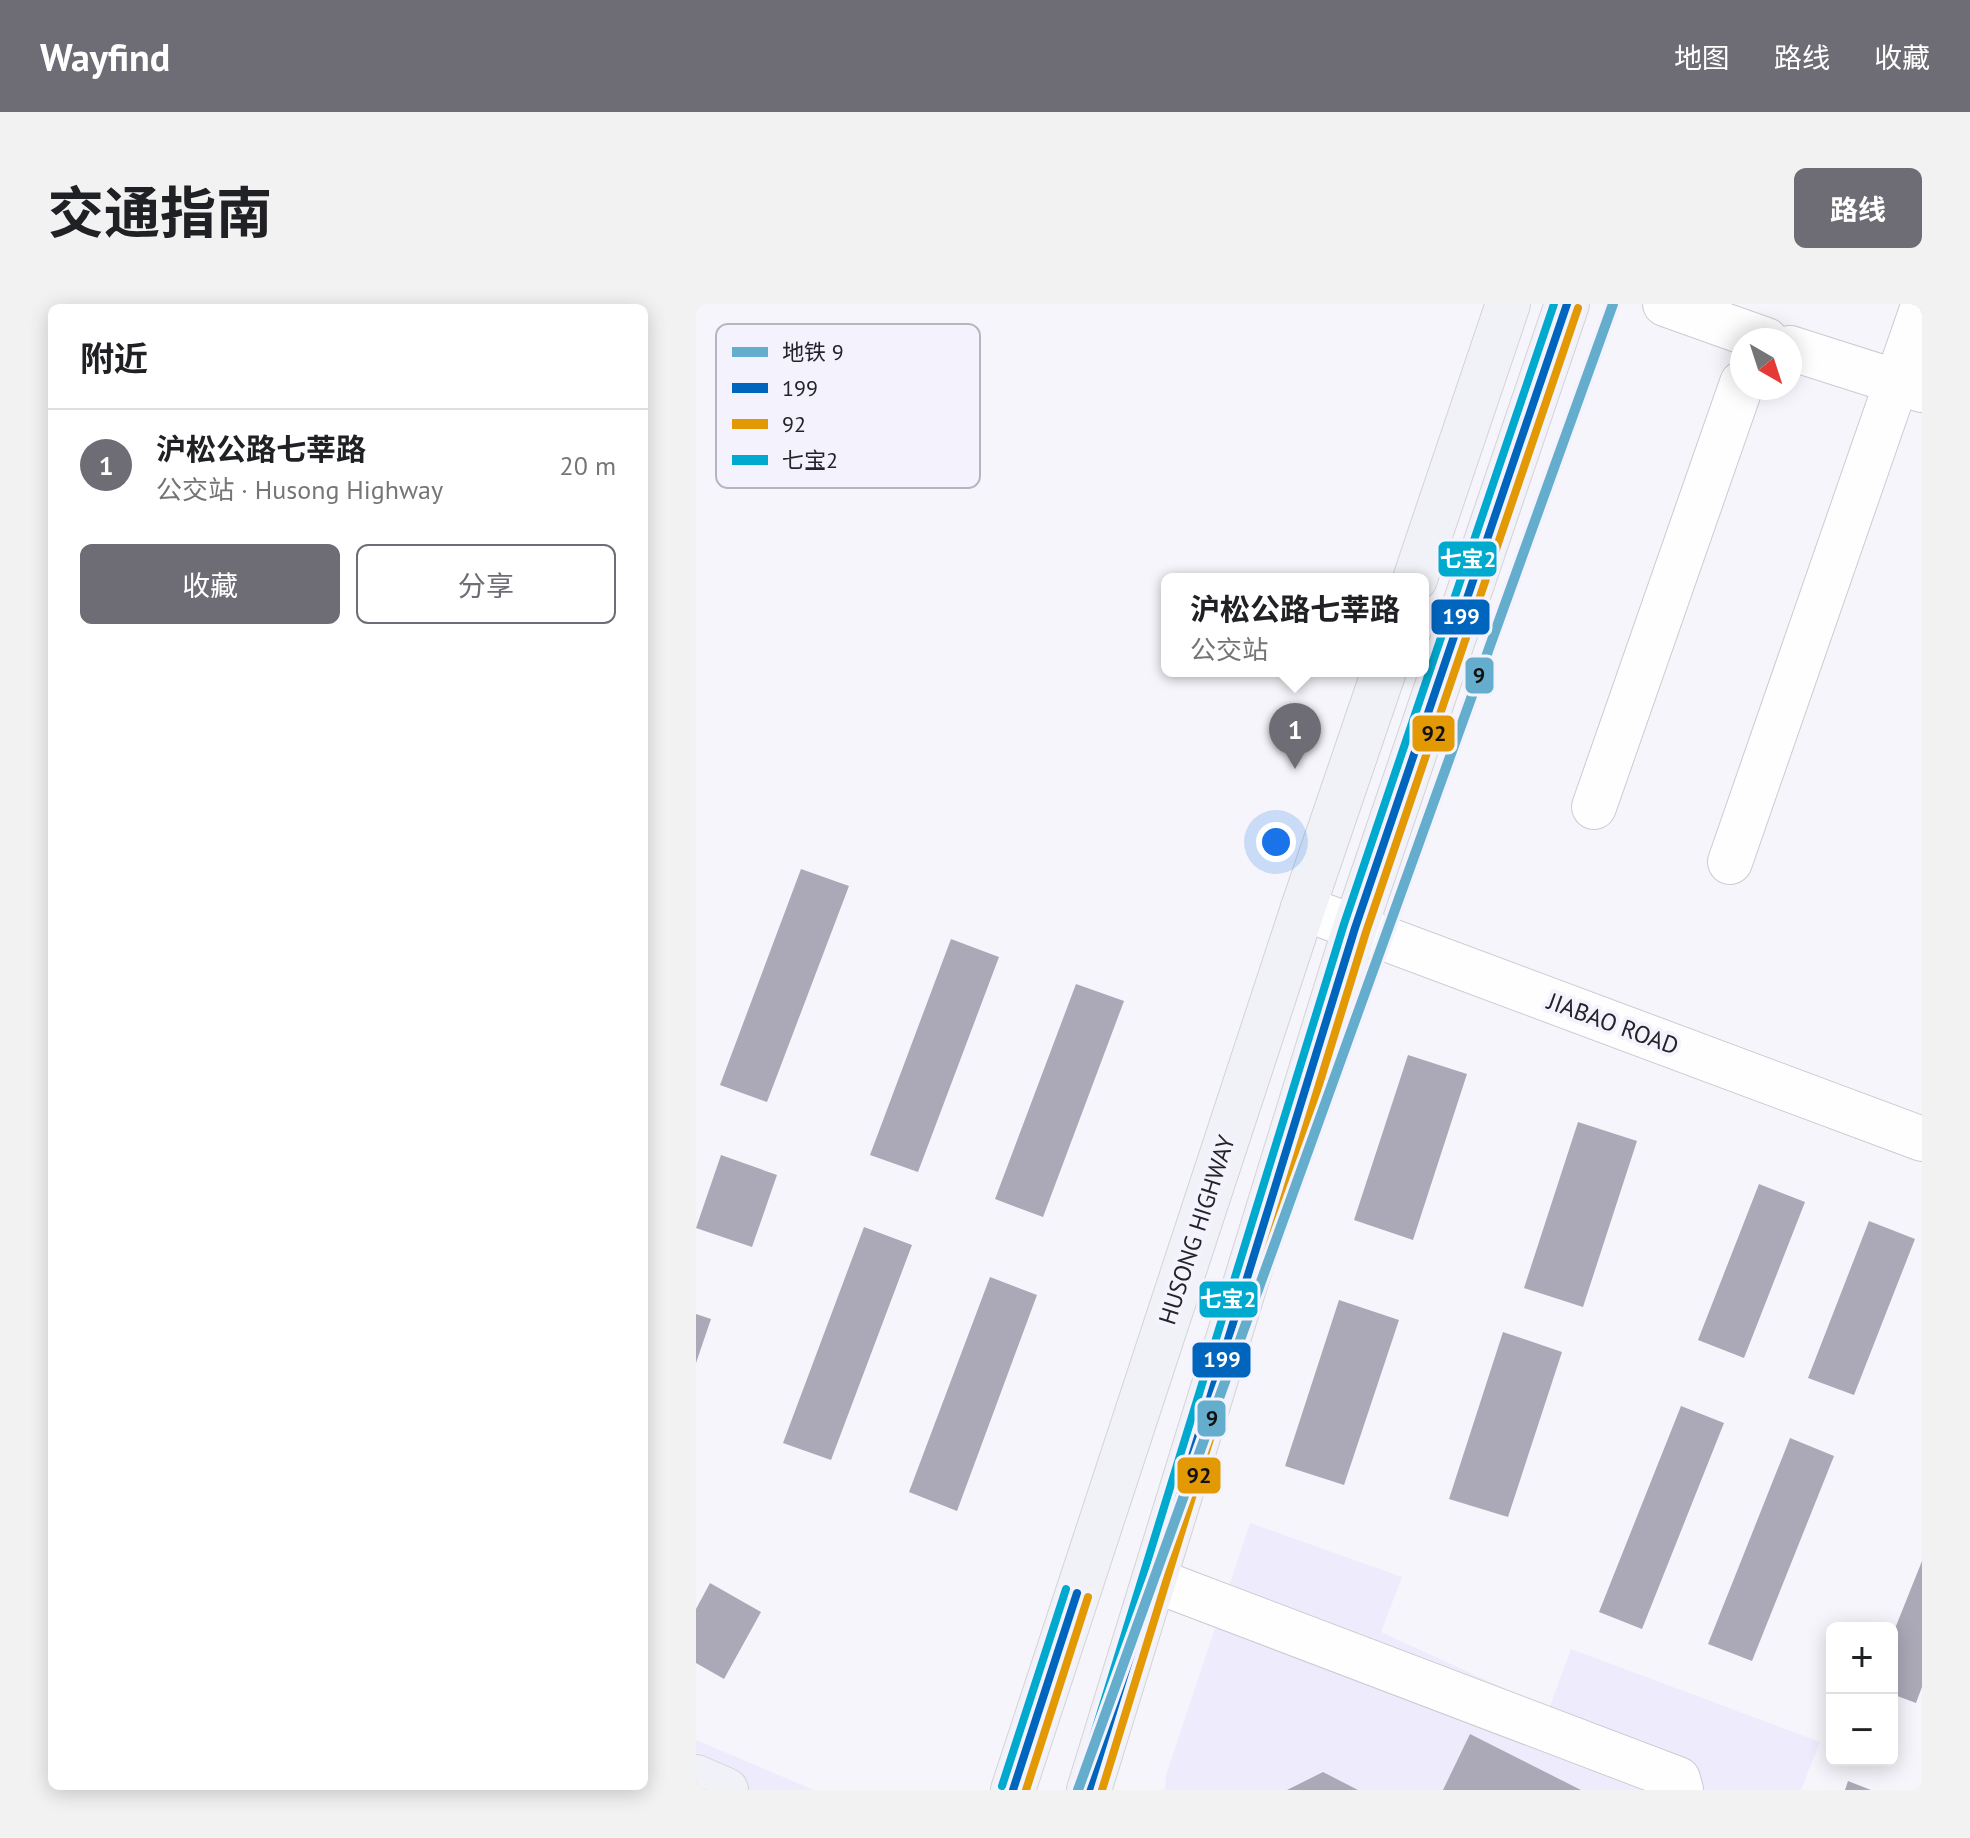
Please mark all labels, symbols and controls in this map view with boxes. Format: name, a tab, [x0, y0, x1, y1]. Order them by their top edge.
text: Wayfind	[40, 32, 170, 81]
text: 地图	[1674, 39, 1730, 76]
text: 路线	[1774, 39, 1830, 76]
text: 收藏	[1874, 39, 1930, 76]
button: 路线	[1794, 168, 1922, 248]
text: 交通指南	[48, 176, 272, 248]
legend	[716, 324, 980, 488]
north arrow	[1730, 328, 1802, 400]
text: 附近	[80, 336, 148, 380]
text: 地铁 9	[782, 338, 844, 366]
text: 199	[782, 374, 818, 402]
text: 92	[782, 410, 806, 438]
text: 沪松公路七莘路	[156, 429, 366, 468]
text: 七宝2	[782, 446, 838, 474]
text: 1	[99, 449, 113, 482]
text: 20 m	[560, 449, 616, 482]
text: 公交站 · Husong Highway	[156, 473, 443, 506]
line badge: 七宝2	[1437, 540, 1498, 578]
button: 收藏	[80, 544, 340, 624]
button: 分享	[356, 544, 616, 624]
text: 七宝2	[1440, 545, 1496, 573]
popup	[1161, 573, 1429, 677]
text: 沪松公路七莘路	[1190, 589, 1400, 628]
line badge: 199	[1430, 598, 1491, 636]
text: 199	[1442, 602, 1480, 630]
text: 公交站	[1190, 633, 1268, 666]
line badge: 9	[1464, 656, 1495, 695]
text: 9	[1473, 661, 1485, 689]
pin: 1	[1269, 703, 1321, 769]
line badge: 92	[1411, 714, 1456, 753]
text: 92	[1422, 719, 1446, 747]
your location	[1256, 822, 1296, 862]
street label: JIABAO ROAD	[1543, 985, 1683, 1062]
street label: HUSONG HIGHWAY	[1151, 1131, 1242, 1328]
line badge: 七宝2	[1198, 1280, 1259, 1319]
text: 七宝2	[1200, 1285, 1256, 1313]
line badge: 199	[1191, 1341, 1252, 1379]
text: 199	[1203, 1345, 1241, 1373]
line badge: 9	[1196, 1399, 1227, 1438]
text: 9	[1206, 1404, 1218, 1432]
line badge: 92	[1176, 1456, 1222, 1495]
text: 92	[1187, 1461, 1211, 1489]
map controls	[1826, 1622, 1898, 1766]
button: +	[1826, 1622, 1898, 1694]
button: −	[1826, 1694, 1898, 1766]

